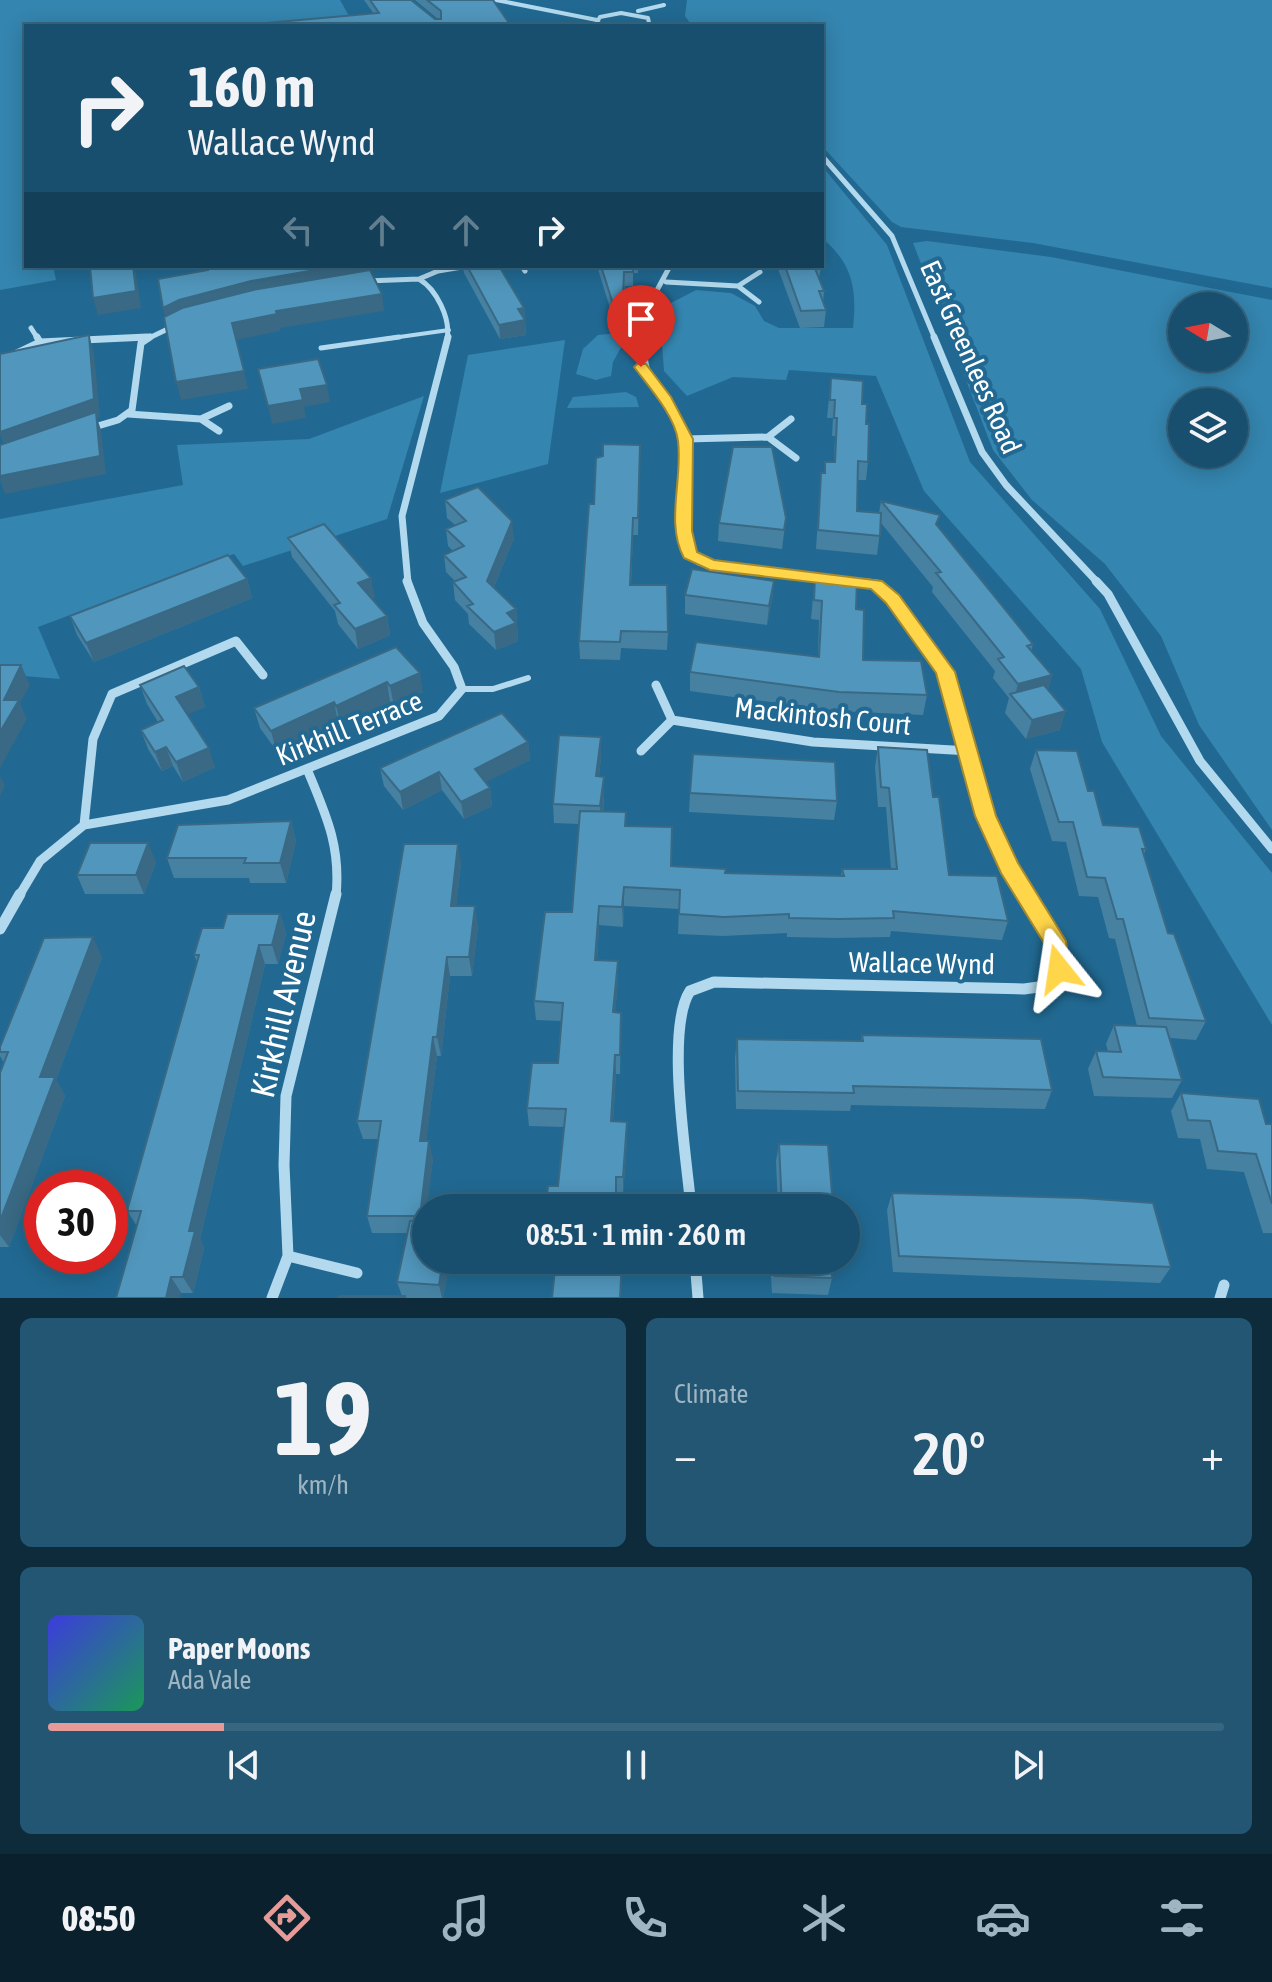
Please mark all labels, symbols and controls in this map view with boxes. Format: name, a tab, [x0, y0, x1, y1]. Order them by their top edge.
text: 160 m	[188, 55, 315, 119]
icon: right	[56, 56, 160, 160]
text: Wallace Wynd	[188, 121, 376, 163]
icon: left	[276, 208, 320, 252]
icon: ahead	[360, 208, 404, 252]
icon: ahead	[444, 208, 488, 252]
icon: right	[528, 208, 572, 252]
street label: East Greenlees Road	[914, 255, 1028, 459]
pin	[607, 285, 675, 367]
north arrow	[1168, 292, 1248, 372]
map controls	[1168, 292, 1248, 468]
icon: arrive	[619, 297, 663, 341]
button: layers	[1168, 388, 1248, 468]
street label: Kirkhill Terrace	[271, 684, 427, 772]
street label: Mackintosh Court	[733, 691, 913, 741]
street label: Kirkhill Avenue	[242, 907, 323, 1101]
position arrow	[1017, 927, 1101, 1011]
street label: Wallace Wynd	[849, 946, 995, 980]
speed limit sign: 30	[24, 1170, 128, 1274]
text: 08:51 · 1 min · 260 m	[526, 1217, 746, 1251]
text: 19	[274, 1358, 372, 1477]
text: Climate	[674, 1379, 748, 1409]
text: 20°	[913, 1419, 985, 1488]
text: −	[674, 1429, 697, 1479]
text: +	[1201, 1429, 1224, 1479]
text: km/h	[297, 1470, 349, 1500]
text: Paper Moons	[168, 1631, 310, 1665]
text: Ada Vale	[168, 1665, 251, 1695]
icon: previous	[222, 1743, 266, 1787]
icon: pause	[614, 1743, 658, 1787]
icon: next	[1006, 1743, 1050, 1787]
icon: directions	[259, 1890, 315, 1946]
icon: music	[438, 1890, 494, 1946]
icon: phone	[617, 1890, 673, 1946]
icon: climate	[796, 1890, 852, 1946]
icon: car	[975, 1890, 1031, 1946]
icon: filters	[1154, 1890, 1210, 1946]
text: 08:50	[62, 1897, 136, 1939]

